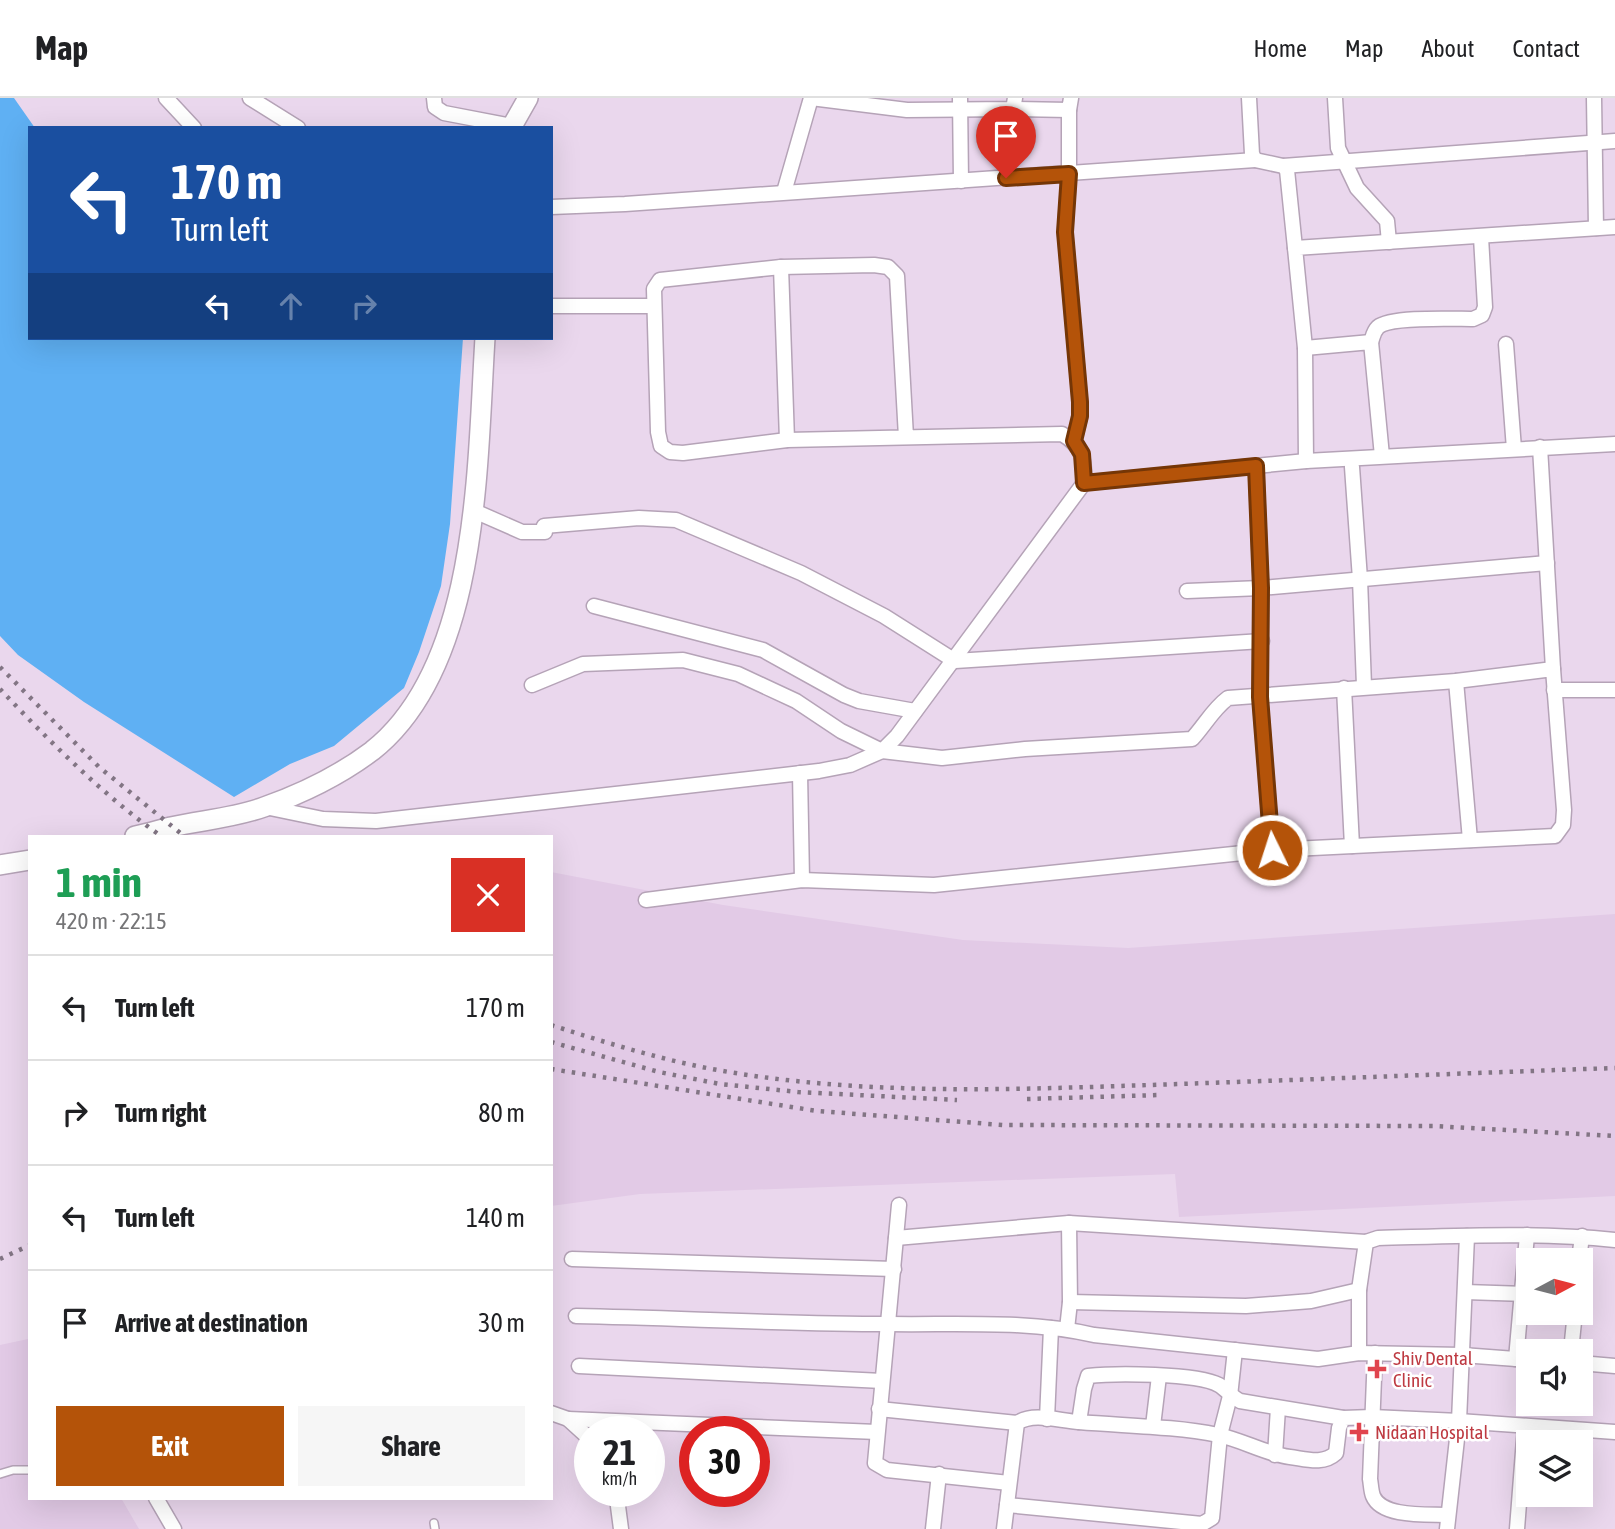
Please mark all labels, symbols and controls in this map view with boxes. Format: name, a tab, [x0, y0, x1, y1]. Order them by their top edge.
text: Map	[35, 29, 88, 67]
text: Home	[1253, 35, 1307, 62]
text: Map	[1345, 35, 1383, 62]
text: About	[1421, 35, 1474, 62]
text: Contact	[1512, 35, 1580, 62]
pin	[976, 106, 1036, 178]
icon: arrive	[987, 117, 1025, 155]
text: 170 m	[171, 153, 282, 209]
icon: left	[56, 154, 147, 245]
text: Turn left	[171, 211, 269, 248]
icon: left	[199, 287, 237, 325]
icon: ahead	[272, 287, 310, 325]
icon: right	[345, 287, 383, 325]
position arrow	[1235, 813, 1309, 887]
text: 1 min	[56, 858, 142, 906]
button: close	[451, 858, 525, 932]
text: 420 m · 22:15	[56, 908, 167, 934]
icon: left	[56, 989, 94, 1027]
text: Turn left	[115, 993, 195, 1023]
text: 170 m	[466, 993, 525, 1023]
icon: right	[56, 1094, 94, 1132]
text: Turn right	[115, 1098, 206, 1128]
text: 80 m	[478, 1098, 525, 1128]
icon: left	[56, 1199, 94, 1237]
text: Turn left	[115, 1203, 195, 1233]
text: 140 m	[466, 1203, 525, 1233]
north arrow	[1516, 1248, 1592, 1325]
map controls	[1516, 1248, 1593, 1507]
icon: arrive	[56, 1304, 94, 1342]
text: Arrive at destination	[115, 1308, 308, 1338]
text: 30 m	[478, 1308, 525, 1338]
button: sound	[1516, 1339, 1593, 1416]
place label: Shiv Dental Clinic	[1393, 1347, 1473, 1391]
marker: Shiv Dental Clinic	[1367, 1359, 1387, 1379]
button: Exit	[56, 1406, 284, 1486]
button: Share	[298, 1406, 525, 1486]
speed limit sign: 30	[679, 1416, 770, 1507]
place label: Nidaan Hospital	[1375, 1421, 1488, 1443]
marker: Nidaan Hospital	[1349, 1422, 1369, 1442]
button: layers	[1516, 1430, 1593, 1507]
text: 21	[603, 1432, 636, 1472]
text: km/h	[602, 1468, 637, 1489]

